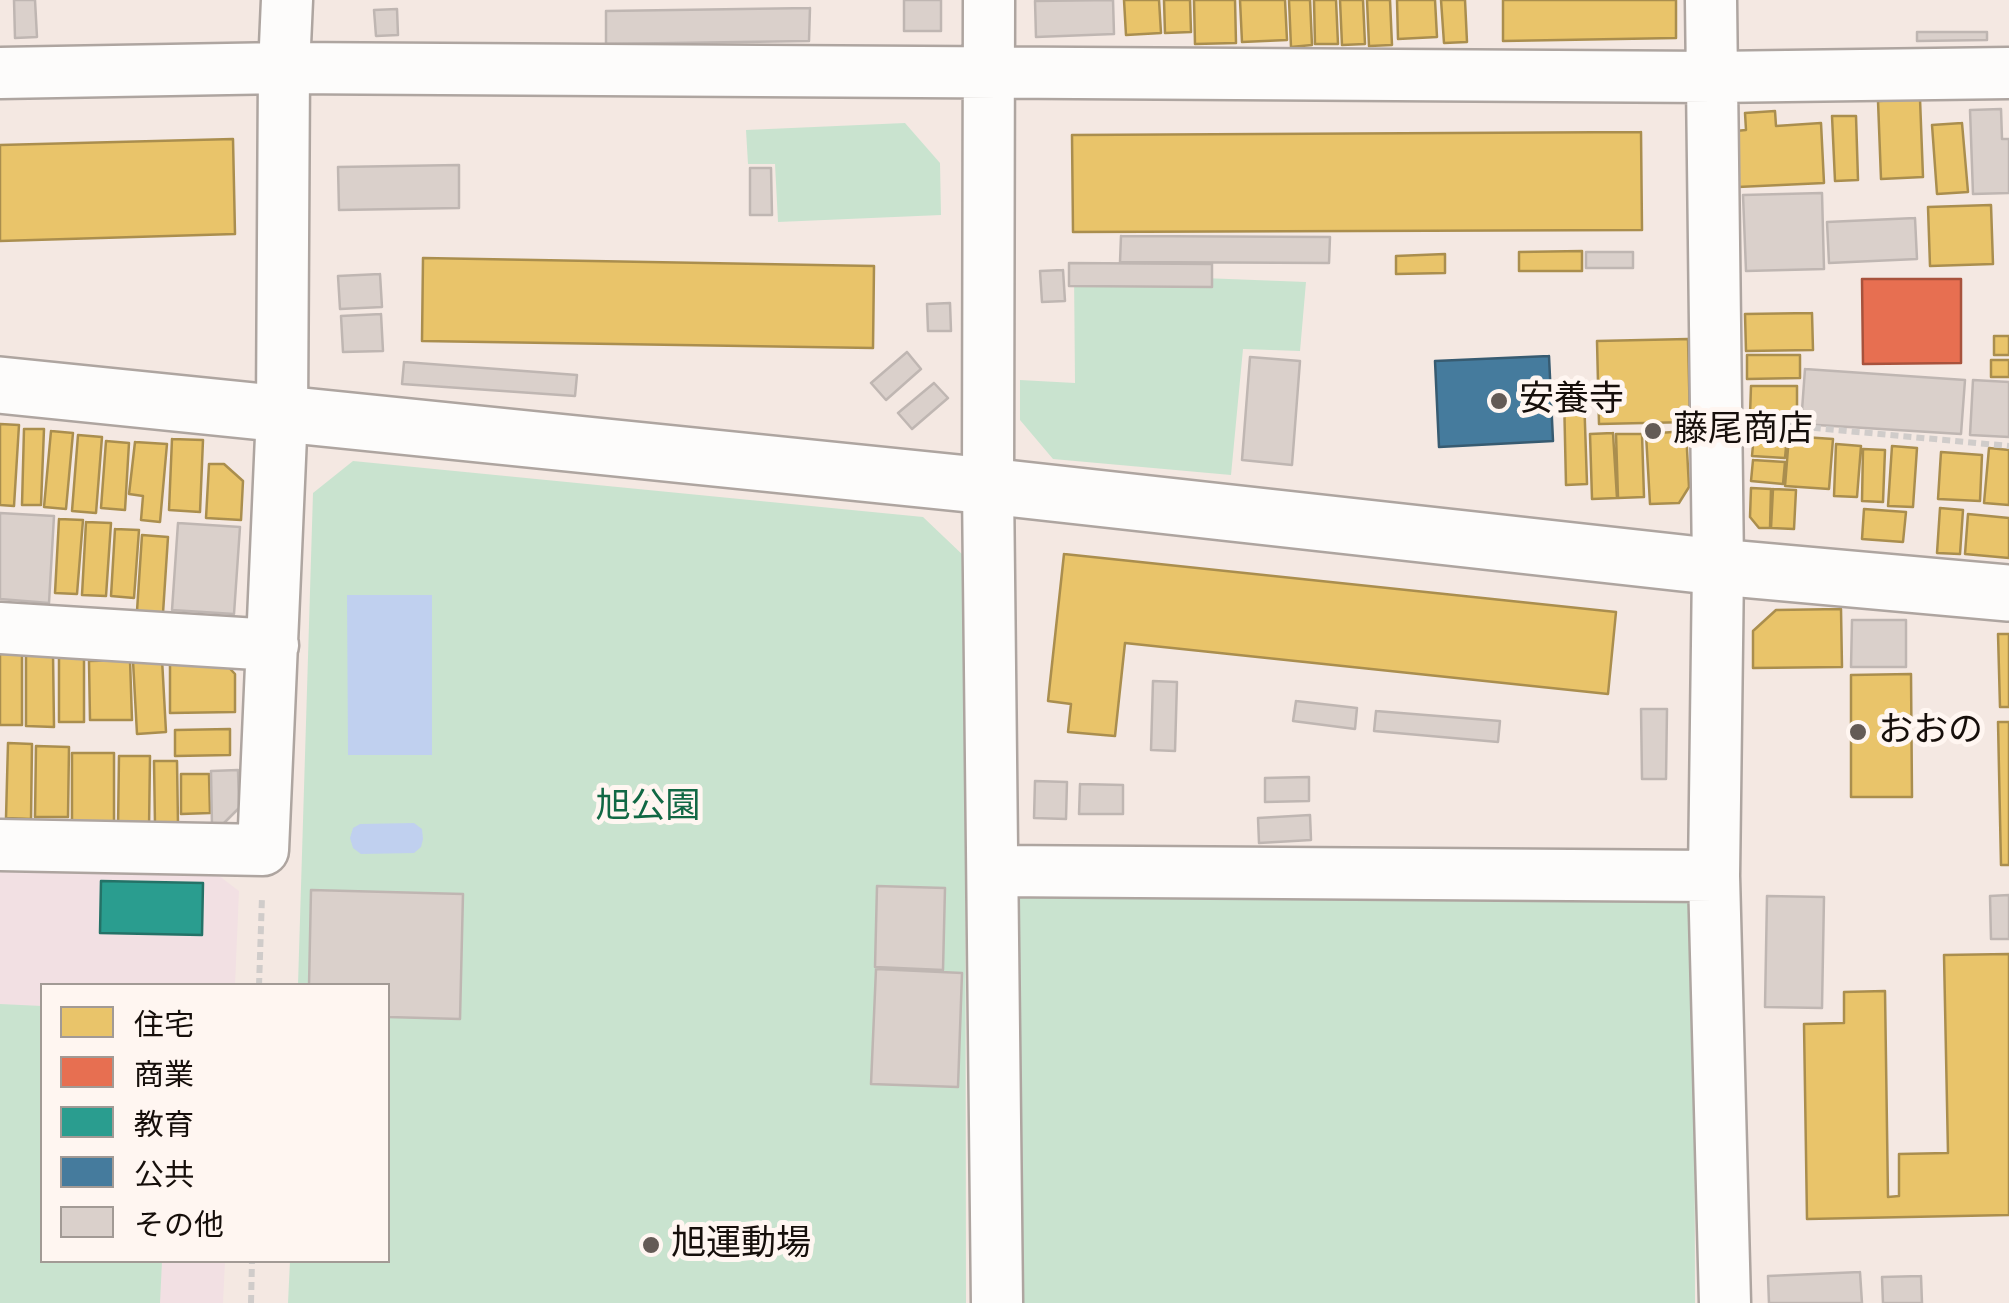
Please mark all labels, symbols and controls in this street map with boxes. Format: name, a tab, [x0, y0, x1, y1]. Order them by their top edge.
place label: 安養寺	[1519, 380, 1624, 422]
marker: 安養寺	[1488, 390, 1510, 412]
place label: 藤尾商店	[1673, 410, 1813, 452]
marker: 藤尾商店	[1642, 420, 1664, 442]
place label: おおの	[1878, 711, 1983, 753]
marker: おおの	[1847, 721, 1869, 743]
park label: 旭公園	[596, 787, 700, 829]
legend	[40, 983, 390, 1263]
text: 住宅	[134, 1005, 194, 1044]
text: 商業	[134, 1055, 194, 1094]
text: 教育	[134, 1105, 194, 1144]
text: 公共	[134, 1155, 194, 1194]
text: その他	[134, 1205, 224, 1244]
place label: 旭運動場	[671, 1224, 811, 1266]
marker: 旭運動場	[640, 1234, 662, 1256]

